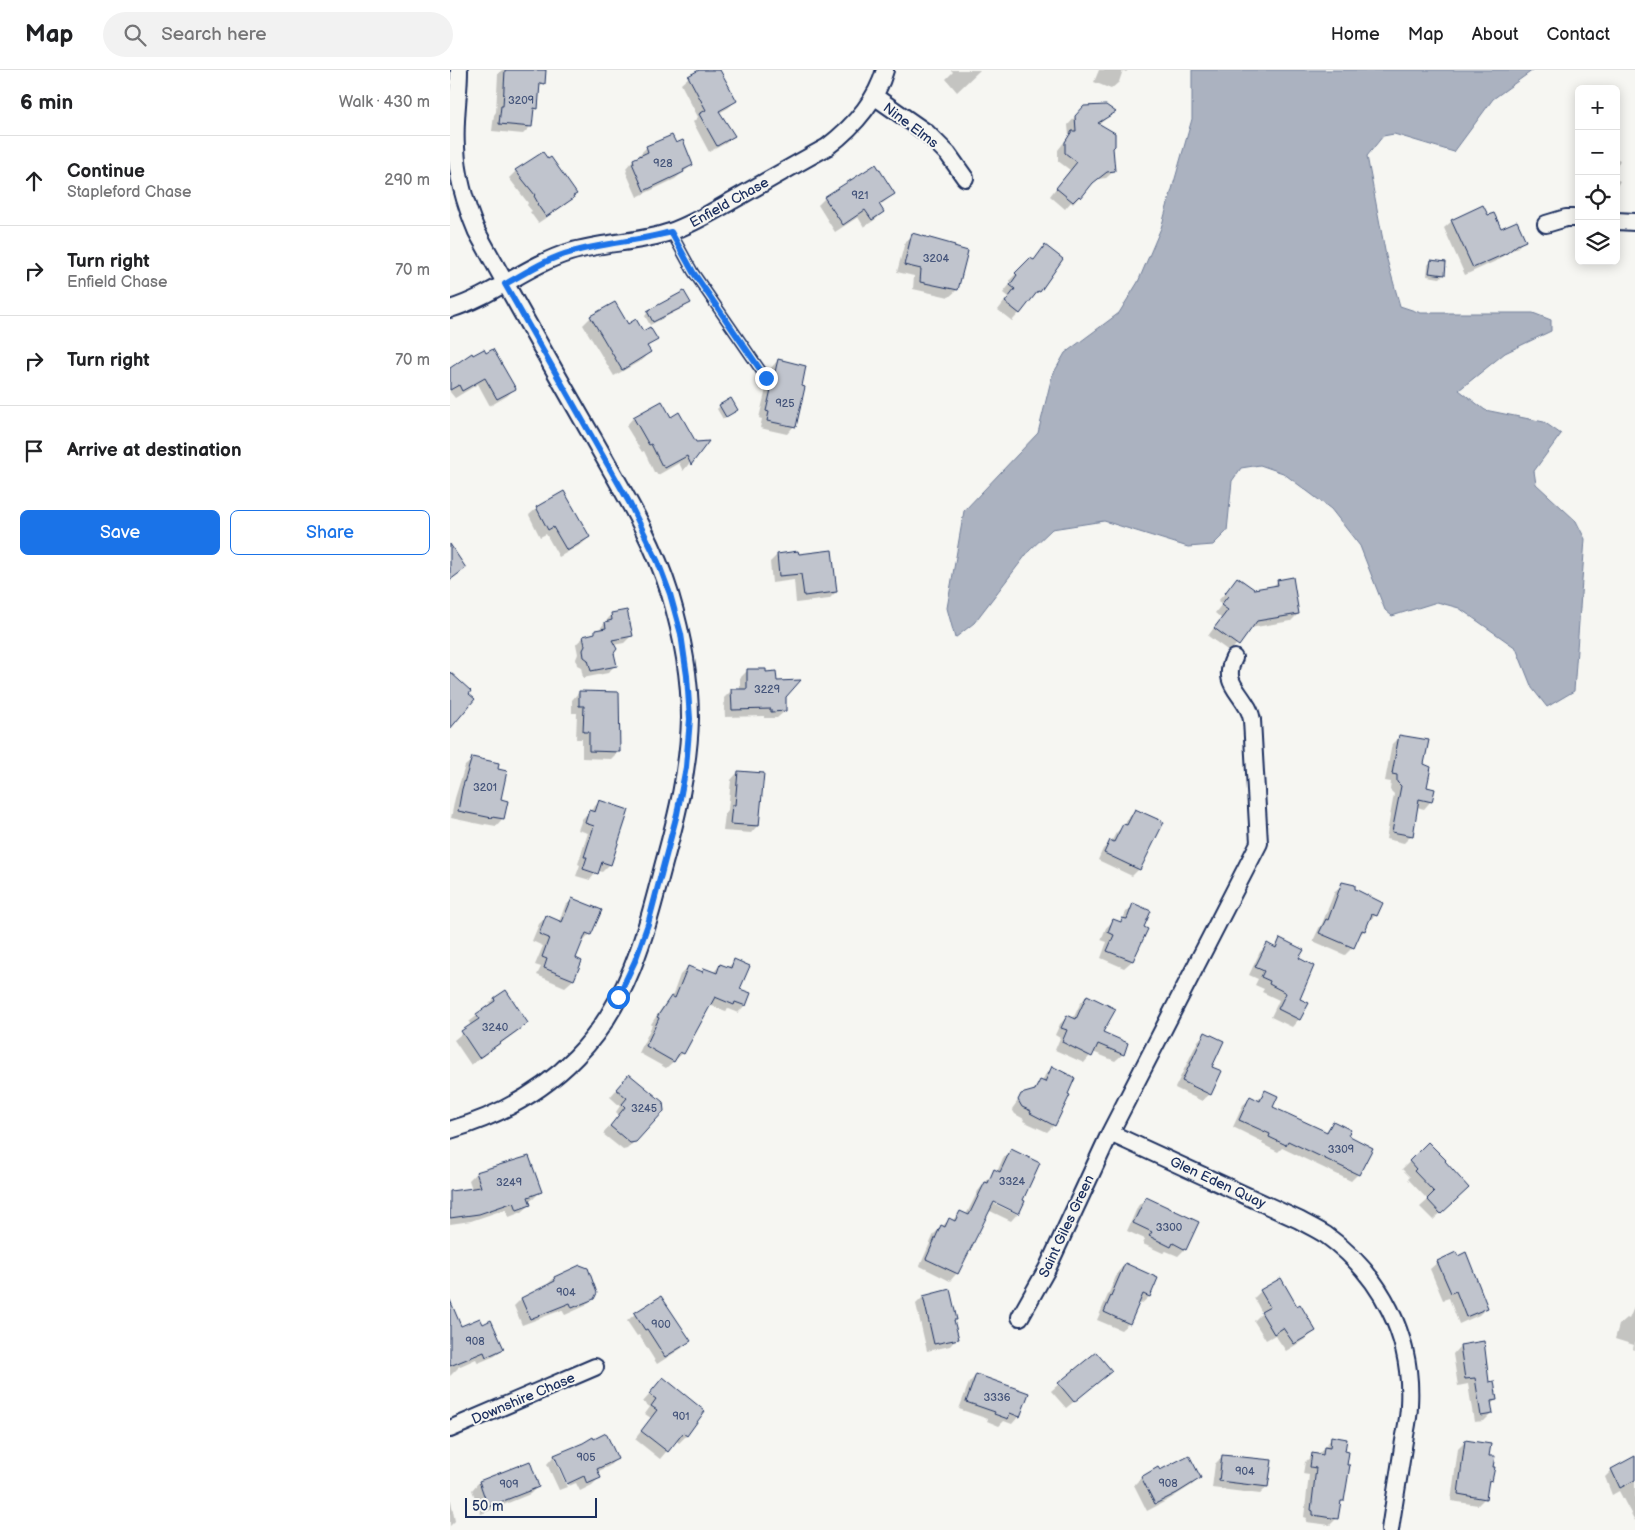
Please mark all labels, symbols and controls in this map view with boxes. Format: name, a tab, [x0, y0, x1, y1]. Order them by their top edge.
search box	[103, 12, 453, 57]
text: Map	[25, 20, 73, 49]
icon: search	[121, 21, 149, 49]
text: Search here	[161, 23, 267, 46]
text: Home	[1331, 24, 1380, 45]
text: Map	[1408, 24, 1444, 45]
text: About	[1472, 24, 1519, 45]
text: Contact	[1547, 24, 1610, 45]
map controls	[1575, 85, 1620, 265]
button: +	[1575, 85, 1620, 130]
text: 6 min	[20, 90, 73, 115]
text: Walk · 430 m	[339, 93, 430, 112]
house number: 3209	[508, 94, 534, 107]
street label: Nine Elms	[880, 99, 942, 152]
button: −	[1575, 130, 1620, 175]
house number: 928	[653, 157, 673, 170]
text: Continue	[67, 160, 145, 183]
icon: ahead	[20, 167, 48, 195]
text: 290 m	[384, 171, 430, 190]
street label: Enfield Chase	[687, 174, 772, 231]
button: locate	[1575, 175, 1620, 220]
text: Stapleford Chase	[67, 183, 191, 202]
house number: 921	[852, 189, 868, 202]
button: layers	[1575, 220, 1620, 265]
text: Turn right	[67, 250, 150, 273]
house number: 3204	[923, 252, 950, 265]
icon: right	[20, 257, 48, 285]
text: 70 m	[395, 261, 430, 280]
text: Enfield Chase	[67, 273, 167, 292]
icon: right	[20, 347, 48, 375]
text: Turn right	[67, 349, 150, 372]
text: 70 m	[395, 351, 430, 370]
route end	[755, 367, 778, 390]
house number: 925	[775, 397, 795, 410]
icon: arrive	[20, 437, 48, 465]
text: Arrive at destination	[67, 439, 242, 462]
button: Save	[20, 510, 220, 555]
button: Share	[230, 510, 430, 555]
house number: 3229	[754, 683, 780, 696]
house number: 3201	[473, 781, 497, 794]
route start	[607, 986, 630, 1009]
house number: 3240	[482, 1021, 509, 1034]
house number: 3245	[631, 1102, 657, 1115]
house number: 3309	[1328, 1143, 1354, 1156]
street label: Glen Eden Quay	[1167, 1153, 1269, 1212]
street label: Saint Giles Green	[1035, 1172, 1098, 1280]
house number: 3324	[999, 1175, 1026, 1188]
house number: 3249	[496, 1176, 522, 1189]
house number: 3300	[1156, 1221, 1183, 1234]
house number: 904	[556, 1286, 576, 1299]
house number: 900	[651, 1318, 671, 1331]
house number: 908	[465, 1335, 485, 1348]
street label: Downshire Chase	[469, 1369, 578, 1428]
house number: 3336	[983, 1391, 1011, 1404]
house number: 901	[672, 1410, 690, 1423]
house number: 905	[576, 1451, 596, 1464]
house number: 904	[1235, 1465, 1255, 1478]
house number: 908	[1158, 1477, 1178, 1490]
house number: 909	[499, 1478, 519, 1491]
scale bar	[465, 1495, 598, 1518]
text: 50 m	[472, 1498, 504, 1515]

